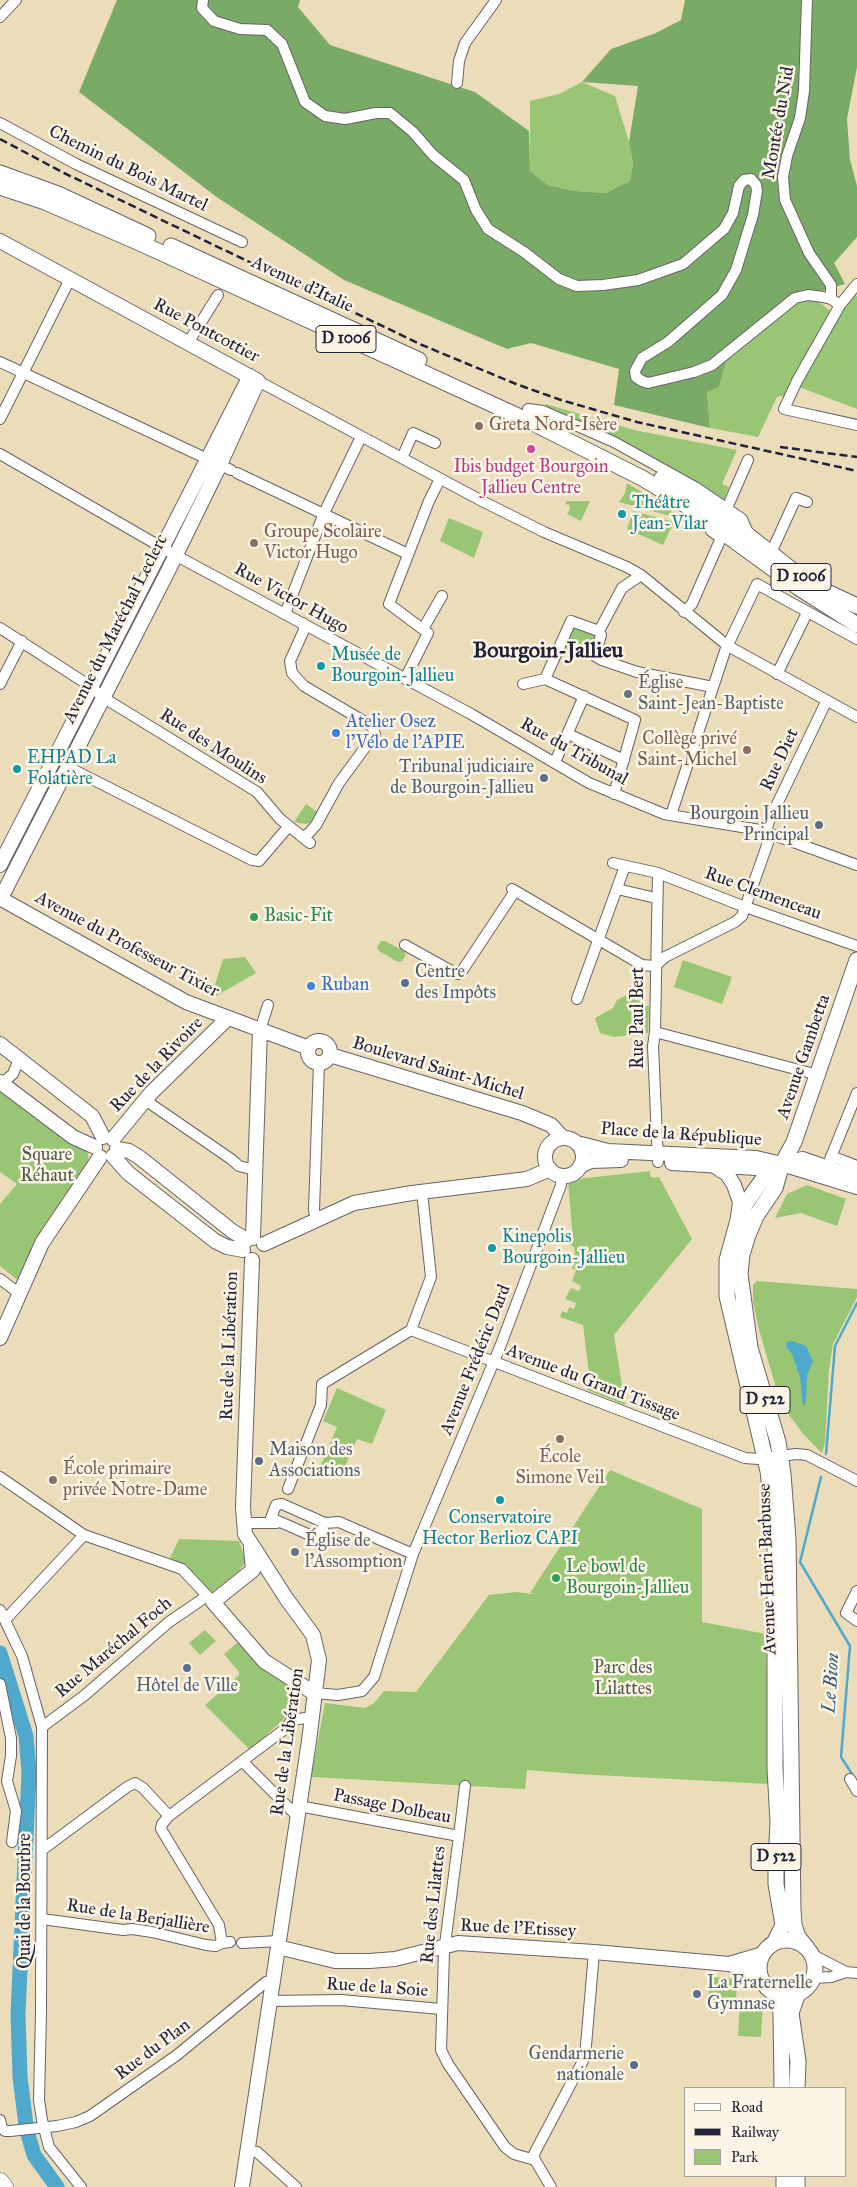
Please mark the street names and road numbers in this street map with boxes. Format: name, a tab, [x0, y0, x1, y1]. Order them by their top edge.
street label: Montée du Nid	[758, 65, 800, 181]
street label: Chemin du Bois Martel	[45, 121, 211, 217]
street label: Avenue d'Italie	[248, 252, 356, 318]
street label: Rue Pontcottier	[149, 294, 263, 368]
road number: D 1006	[316, 326, 376, 352]
street label: Avenue du Maréchal Leclerc	[59, 531, 173, 727]
street label: Rue Victor Hugo	[230, 559, 352, 639]
road number: D 1006	[771, 564, 831, 590]
street label: Rue des Moulins	[155, 704, 271, 790]
street label: Rue du Tribunal	[516, 713, 632, 791]
street label: Rue Diet	[756, 725, 804, 795]
street label: Rue Clemenceau	[702, 863, 824, 925]
street label: Avenue du Professeur Tixier	[31, 887, 223, 1003]
street label: Rue Paul Bert	[628, 967, 650, 1069]
street label: Avenue Gambetta	[773, 992, 835, 1122]
street label: Rue de la Rivoire	[106, 1013, 208, 1117]
street label: Boulevard Saint-Michel	[350, 1033, 526, 1105]
street label: Place de la République	[600, 1119, 762, 1151]
street label: Rue de la Libération	[217, 1271, 243, 1421]
street label: Avenue Frédéric Dard	[436, 1282, 516, 1438]
street label: Avenue du Grand Tissage	[503, 1340, 683, 1426]
road number: D 522	[740, 1386, 790, 1414]
street label: Avenue Henri Barbusse	[754, 1483, 782, 1655]
street label: Rue Maréchal Foch	[51, 1593, 177, 1703]
street label: Rue de la Libération	[267, 1667, 309, 1817]
street label: Passage Dolbeau	[331, 1785, 453, 1829]
street label: Quai de la Bourbre	[15, 1833, 37, 1969]
road number: D 522	[751, 1844, 801, 1870]
street label: Rue des Lilattes	[417, 1845, 451, 1965]
street label: Rue de la Berjallière	[65, 1895, 211, 1939]
street label: Rue de l'Etissey	[459, 1915, 577, 1943]
street label: Rue de la Soie	[325, 1974, 429, 2002]
street label: Rue du Plan	[111, 2015, 195, 2085]

